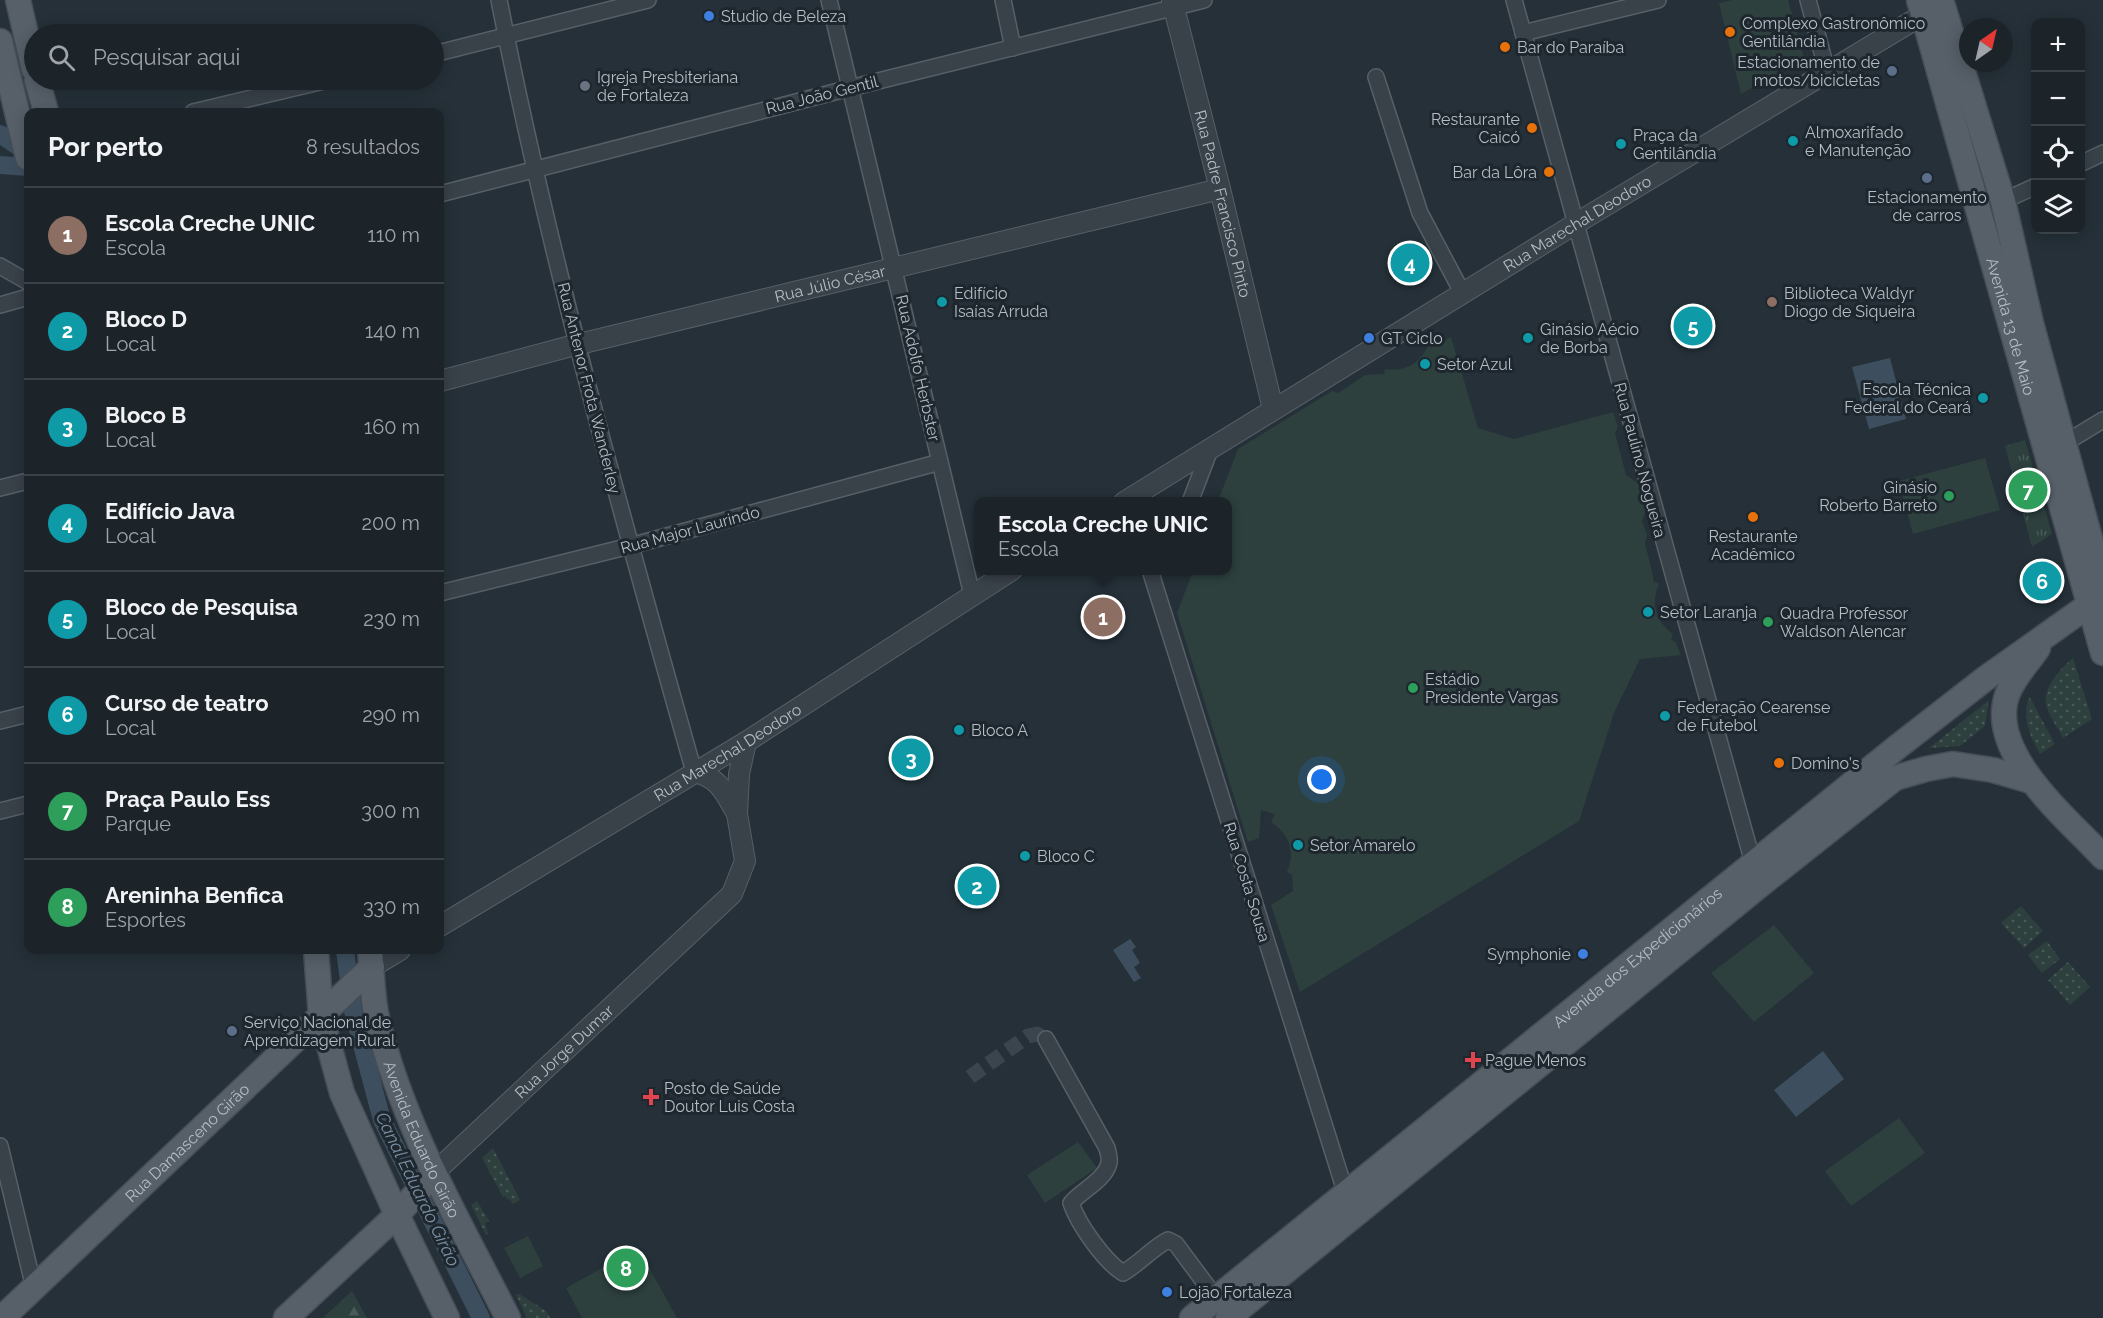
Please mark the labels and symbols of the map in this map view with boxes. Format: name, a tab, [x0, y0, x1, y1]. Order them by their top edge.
place label: Studio de Beleza	[721, 7, 846, 26]
marker: Studio de Beleza	[702, 9, 716, 23]
place label: Complexo Gastronômico Gentilândia	[1742, 14, 1925, 51]
north arrow	[1959, 18, 2013, 72]
marker: Complexo Gastronômico Gentilândia	[1723, 25, 1737, 39]
place label: Bar do Paraíba	[1517, 38, 1624, 57]
marker: Bar do Paraíba	[1498, 40, 1512, 54]
place label: Estacionamento de motos/bicicletas	[1737, 53, 1880, 90]
marker: Estacionamento de motos/bicicletas	[1885, 64, 1899, 78]
place label: Igreja Presbiteriana de Fortaleza	[597, 68, 738, 105]
street label: Rua João Gentil	[764, 72, 881, 118]
marker: Igreja Presbiteriana de Fortaleza	[578, 79, 592, 93]
street label: Rua Padre Francisco Pinto	[1191, 108, 1255, 299]
place label: Restaurante Caicó	[1431, 110, 1520, 147]
marker: Restaurante Caicó	[1525, 121, 1539, 135]
place label: Almoxarifado e Manutenção	[1805, 123, 1911, 160]
place label: Praça da Gentilândia	[1633, 126, 1717, 163]
marker: Almoxarifado e Manutenção	[1786, 134, 1800, 148]
marker: Praça da Gentilândia	[1614, 137, 1628, 151]
place label: Bar da Lôra	[1453, 163, 1537, 182]
marker: Bar da Lôra	[1542, 165, 1556, 179]
street label: Rua Marechal Deodoro	[1500, 171, 1654, 275]
marker: Estacionamento de carros	[1920, 171, 1934, 185]
place label: Estacionamento de carros	[1867, 188, 1987, 225]
pin: 4	[1390, 240, 1430, 286]
street label: Avenida 13 de Maio	[1983, 255, 2039, 397]
street label: Rua Júlio César	[773, 261, 888, 306]
street label: Rua Antenor Frota Wanderley	[554, 280, 625, 496]
place label: Edifício Isaías Arruda	[954, 284, 1048, 321]
place label: Biblioteca Waldyr Diogo de Siqueira	[1784, 284, 1915, 321]
street label: Rua Adolfo Herbster	[892, 293, 944, 443]
marker: Edifício Isaías Arruda	[935, 295, 949, 309]
marker: Biblioteca Waldyr Diogo de Siqueira	[1765, 295, 1779, 309]
pin: 5	[1674, 304, 1712, 348]
place label: Ginásio Aécio de Borba	[1540, 320, 1639, 357]
place label: GT Ciclo	[1381, 329, 1443, 348]
marker: GT Ciclo	[1362, 331, 1376, 345]
marker: Ginásio Aécio de Borba	[1521, 331, 1535, 345]
place label: Setor Azul	[1437, 355, 1513, 374]
marker: Setor Azul	[1418, 357, 1432, 371]
street label: Rua Paulino Nogueira	[1610, 380, 1670, 540]
place label: Escola Técnica Federal do Ceará	[1844, 380, 1971, 417]
marker: Escola Técnica Federal do Ceará	[1976, 391, 1990, 405]
pin: 7	[2008, 468, 2048, 512]
place label: Ginásio Roberto Barreto	[1819, 478, 1937, 515]
marker: Ginásio Roberto Barreto	[1942, 489, 1956, 503]
street label: Rua Major Laurindo	[618, 502, 762, 558]
marker: Restaurante Acadêmico	[1746, 510, 1760, 524]
place label: Restaurante Acadêmico	[1708, 527, 1798, 564]
pin: 6	[2022, 558, 2062, 604]
pin: 1	[1084, 594, 1122, 640]
place label: Setor Laranja	[1660, 603, 1757, 622]
place label: Quadra Professor Waldson Alencar	[1780, 604, 1909, 641]
marker: Setor Laranja	[1641, 605, 1655, 619]
marker: Quadra Professor Waldson Alencar	[1761, 615, 1775, 629]
place label: Estádio Presidente Vargas	[1425, 670, 1558, 707]
marker: Estádio Presidente Vargas	[1406, 681, 1420, 695]
place label: Federação Cearense de Futebol	[1677, 698, 1830, 735]
street label: Rua Marechal Deodoro	[650, 699, 805, 805]
marker: Federação Cearense de Futebol	[1658, 709, 1672, 723]
place label: Bloco A	[971, 721, 1028, 740]
marker: Bloco A	[952, 723, 966, 737]
pin: 3	[892, 736, 930, 780]
place label: Domino's	[1791, 754, 1860, 773]
marker: Domino's	[1772, 756, 1786, 770]
your location	[1307, 765, 1336, 794]
street label: Rua Costa Sousa	[1220, 820, 1274, 944]
place label: Setor Amarelo	[1310, 836, 1415, 855]
marker: Setor Amarelo	[1291, 838, 1305, 852]
place label: Bloco C	[1037, 847, 1095, 866]
marker: Bloco C	[1018, 849, 1032, 863]
pin: 2	[958, 864, 996, 908]
street label: Avenida dos Expedicionários	[1549, 883, 1726, 1031]
place label: Symphonie	[1487, 945, 1571, 964]
marker: Symphonie	[1576, 947, 1590, 961]
street label: Rua Jorge Dumar	[511, 1000, 617, 1102]
place label: Serviço Nacional de Aprendizagem Rural	[244, 1013, 396, 1050]
marker: Serviço Nacional de Aprendizagem Rural	[225, 1024, 239, 1038]
place label: Pague Menos	[1485, 1051, 1587, 1070]
marker: Pague Menos	[1466, 1053, 1480, 1067]
street label: Avenida Eduardo Girão	[380, 1058, 464, 1221]
street label: Rua Damasceno Girão	[121, 1079, 253, 1206]
place label: Posto de Saúde Doutor Luis Costa	[664, 1079, 795, 1116]
marker: Posto de Saúde Doutor Luis Costa	[642, 1088, 660, 1106]
water label: Canal Eduardo Girão	[372, 1109, 464, 1269]
pin: 8	[606, 1246, 646, 1290]
place label: Lojão Fortaleza	[1179, 1283, 1292, 1302]
marker: Lojão Fortaleza	[1160, 1285, 1174, 1299]

